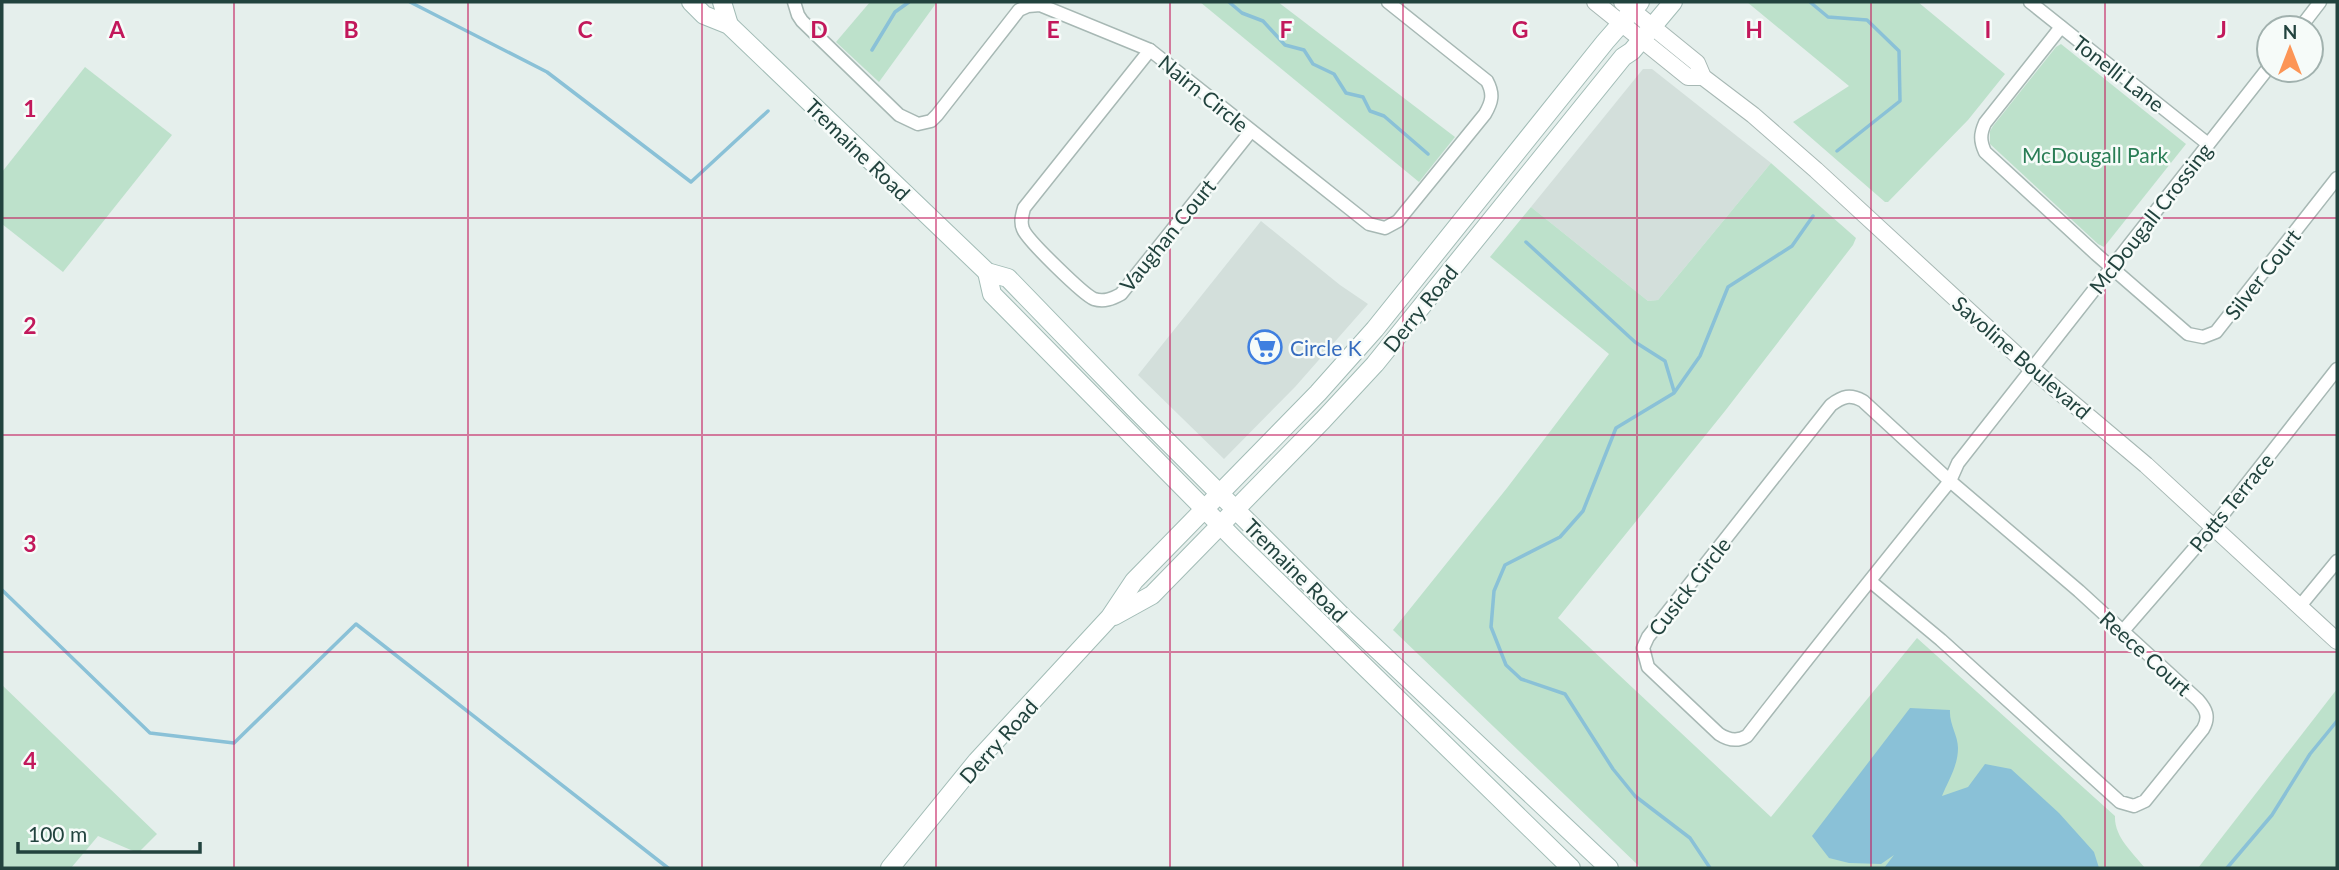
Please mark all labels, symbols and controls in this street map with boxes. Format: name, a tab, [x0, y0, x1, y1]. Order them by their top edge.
north arrow	[2255, 14, 2325, 84]
text: A	[108, 15, 126, 43]
text: B	[343, 15, 359, 43]
text: C	[577, 15, 593, 43]
text: D	[810, 15, 828, 43]
text: E	[1046, 15, 1060, 43]
text: F	[1279, 15, 1293, 43]
text: G	[1512, 15, 1528, 43]
text: H	[1745, 15, 1763, 43]
text: I	[1985, 15, 1991, 43]
text: J	[2217, 15, 2227, 43]
text: N	[2283, 20, 2297, 43]
street label: Tonelli Lane	[2068, 30, 2170, 116]
street label: Nairn Circle	[1154, 49, 1254, 137]
street label: Tremaine Road	[800, 93, 916, 205]
text: 1	[23, 94, 37, 122]
street label: McDougall Crossing	[2083, 138, 2217, 298]
park label: McDougall Park	[2022, 142, 2168, 167]
street label: Vaughan Court	[1114, 173, 1220, 296]
street label: Silver Court	[2219, 223, 2305, 324]
street label: Derry Road	[1377, 260, 1463, 356]
street label: Savoline Boulevard	[1948, 290, 2096, 424]
text: 2	[23, 311, 37, 339]
supermarket icon: Circle K	[1246, 328, 1284, 366]
place label: Circle K	[1290, 335, 1362, 360]
street label: Potts Terrace	[2184, 448, 2278, 556]
street label: Tremaine Road	[1239, 513, 1353, 627]
text: 3	[23, 529, 37, 557]
street label: Cusick Circle	[1643, 532, 1735, 640]
street label: Reece Court	[2095, 606, 2197, 701]
street label: Derry Road	[954, 694, 1042, 788]
text: 4	[23, 746, 37, 774]
scale bar	[18, 810, 200, 854]
text: 100 m	[28, 821, 87, 846]

